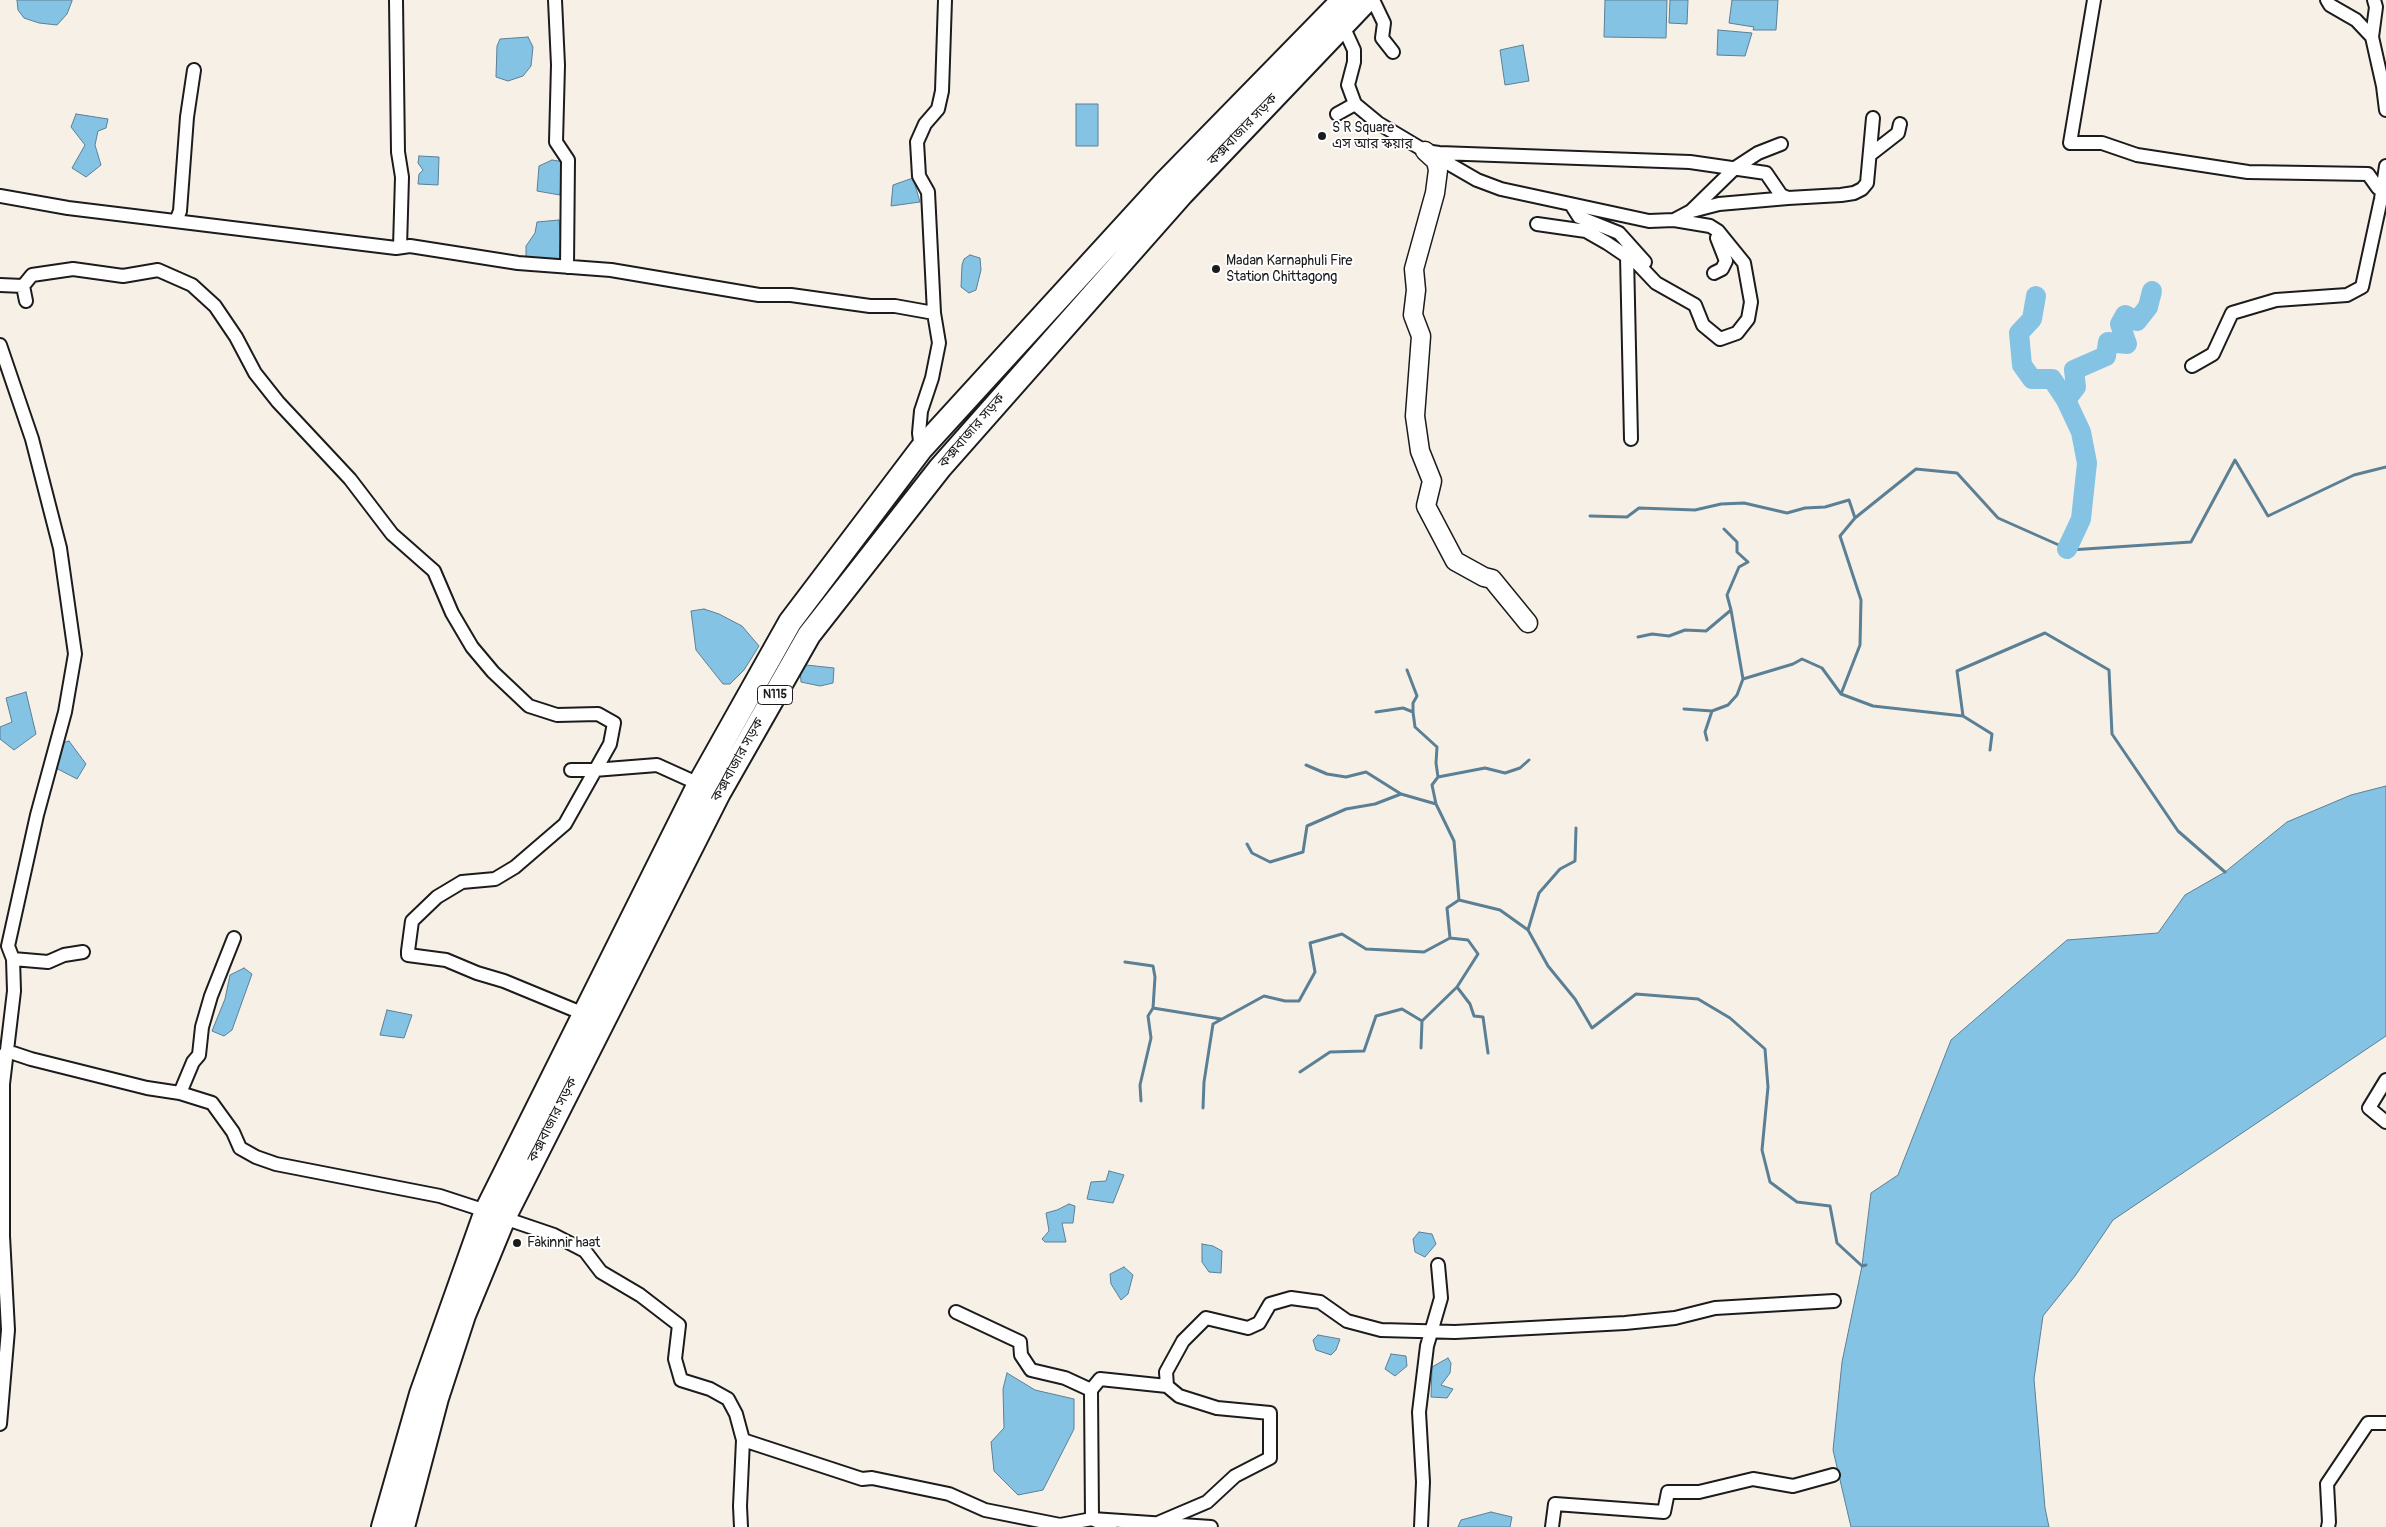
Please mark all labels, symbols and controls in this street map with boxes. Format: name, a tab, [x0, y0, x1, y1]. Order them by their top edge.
street label: কক্সবাজার সড়ক	[1205, 91, 1281, 169]
place label: S R Square এস আর স্কয়ার	[1332, 120, 1413, 152]
marker: S R Square এস আর স্কয়ার	[1316, 130, 1328, 142]
place label: Madan Karnaphuli Fire Station Chittagong	[1226, 253, 1353, 286]
marker: Madan Karnaphuli Fire Station Chittagong	[1210, 263, 1222, 275]
street label: কক্সবাজার সড়ক	[935, 390, 1009, 472]
road number: N115	[758, 686, 792, 704]
street label: কক্সবাজার সড়ক	[708, 715, 768, 805]
street label: কক্সবাজার সড়ক	[524, 1075, 582, 1165]
place label: Fakinnir haat	[527, 1235, 600, 1251]
marker: Fakinnir haat	[511, 1237, 523, 1249]

